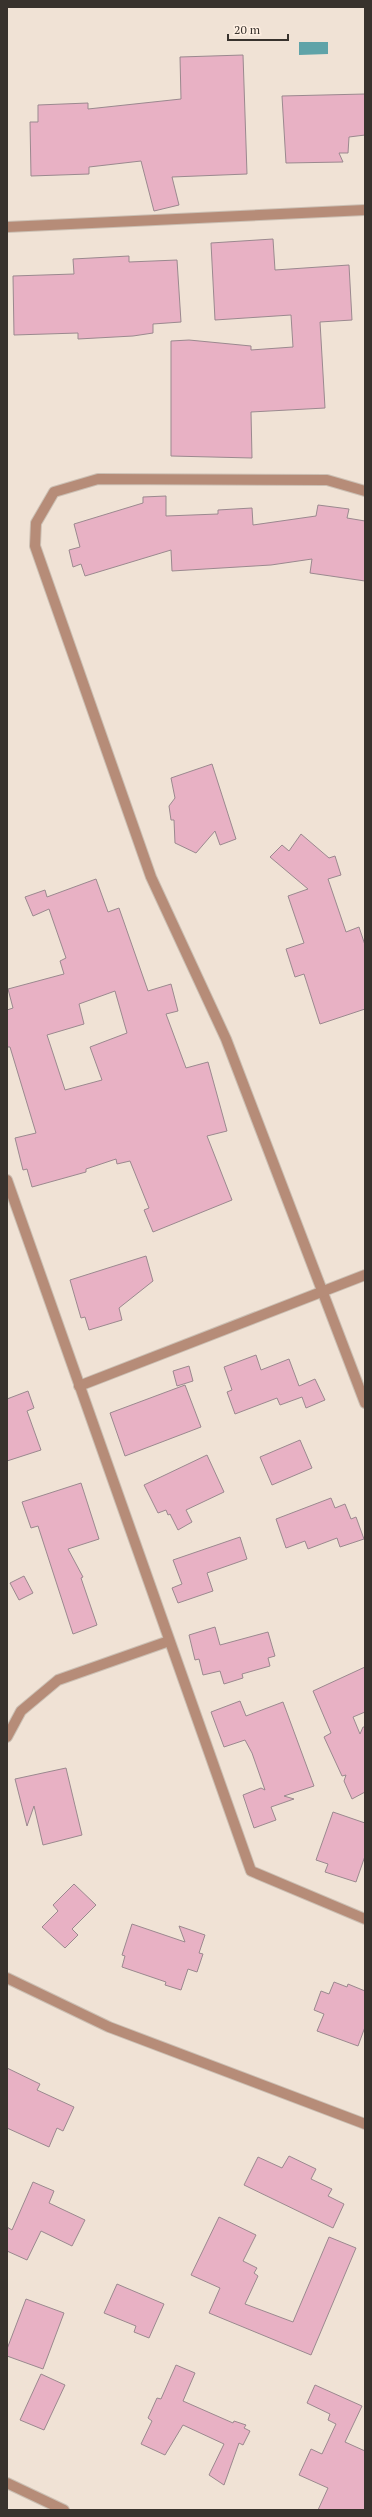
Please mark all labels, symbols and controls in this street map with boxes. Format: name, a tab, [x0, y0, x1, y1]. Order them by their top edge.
scale bar	[228, 16, 288, 42]
text: 20 m	[234, 22, 261, 37]

